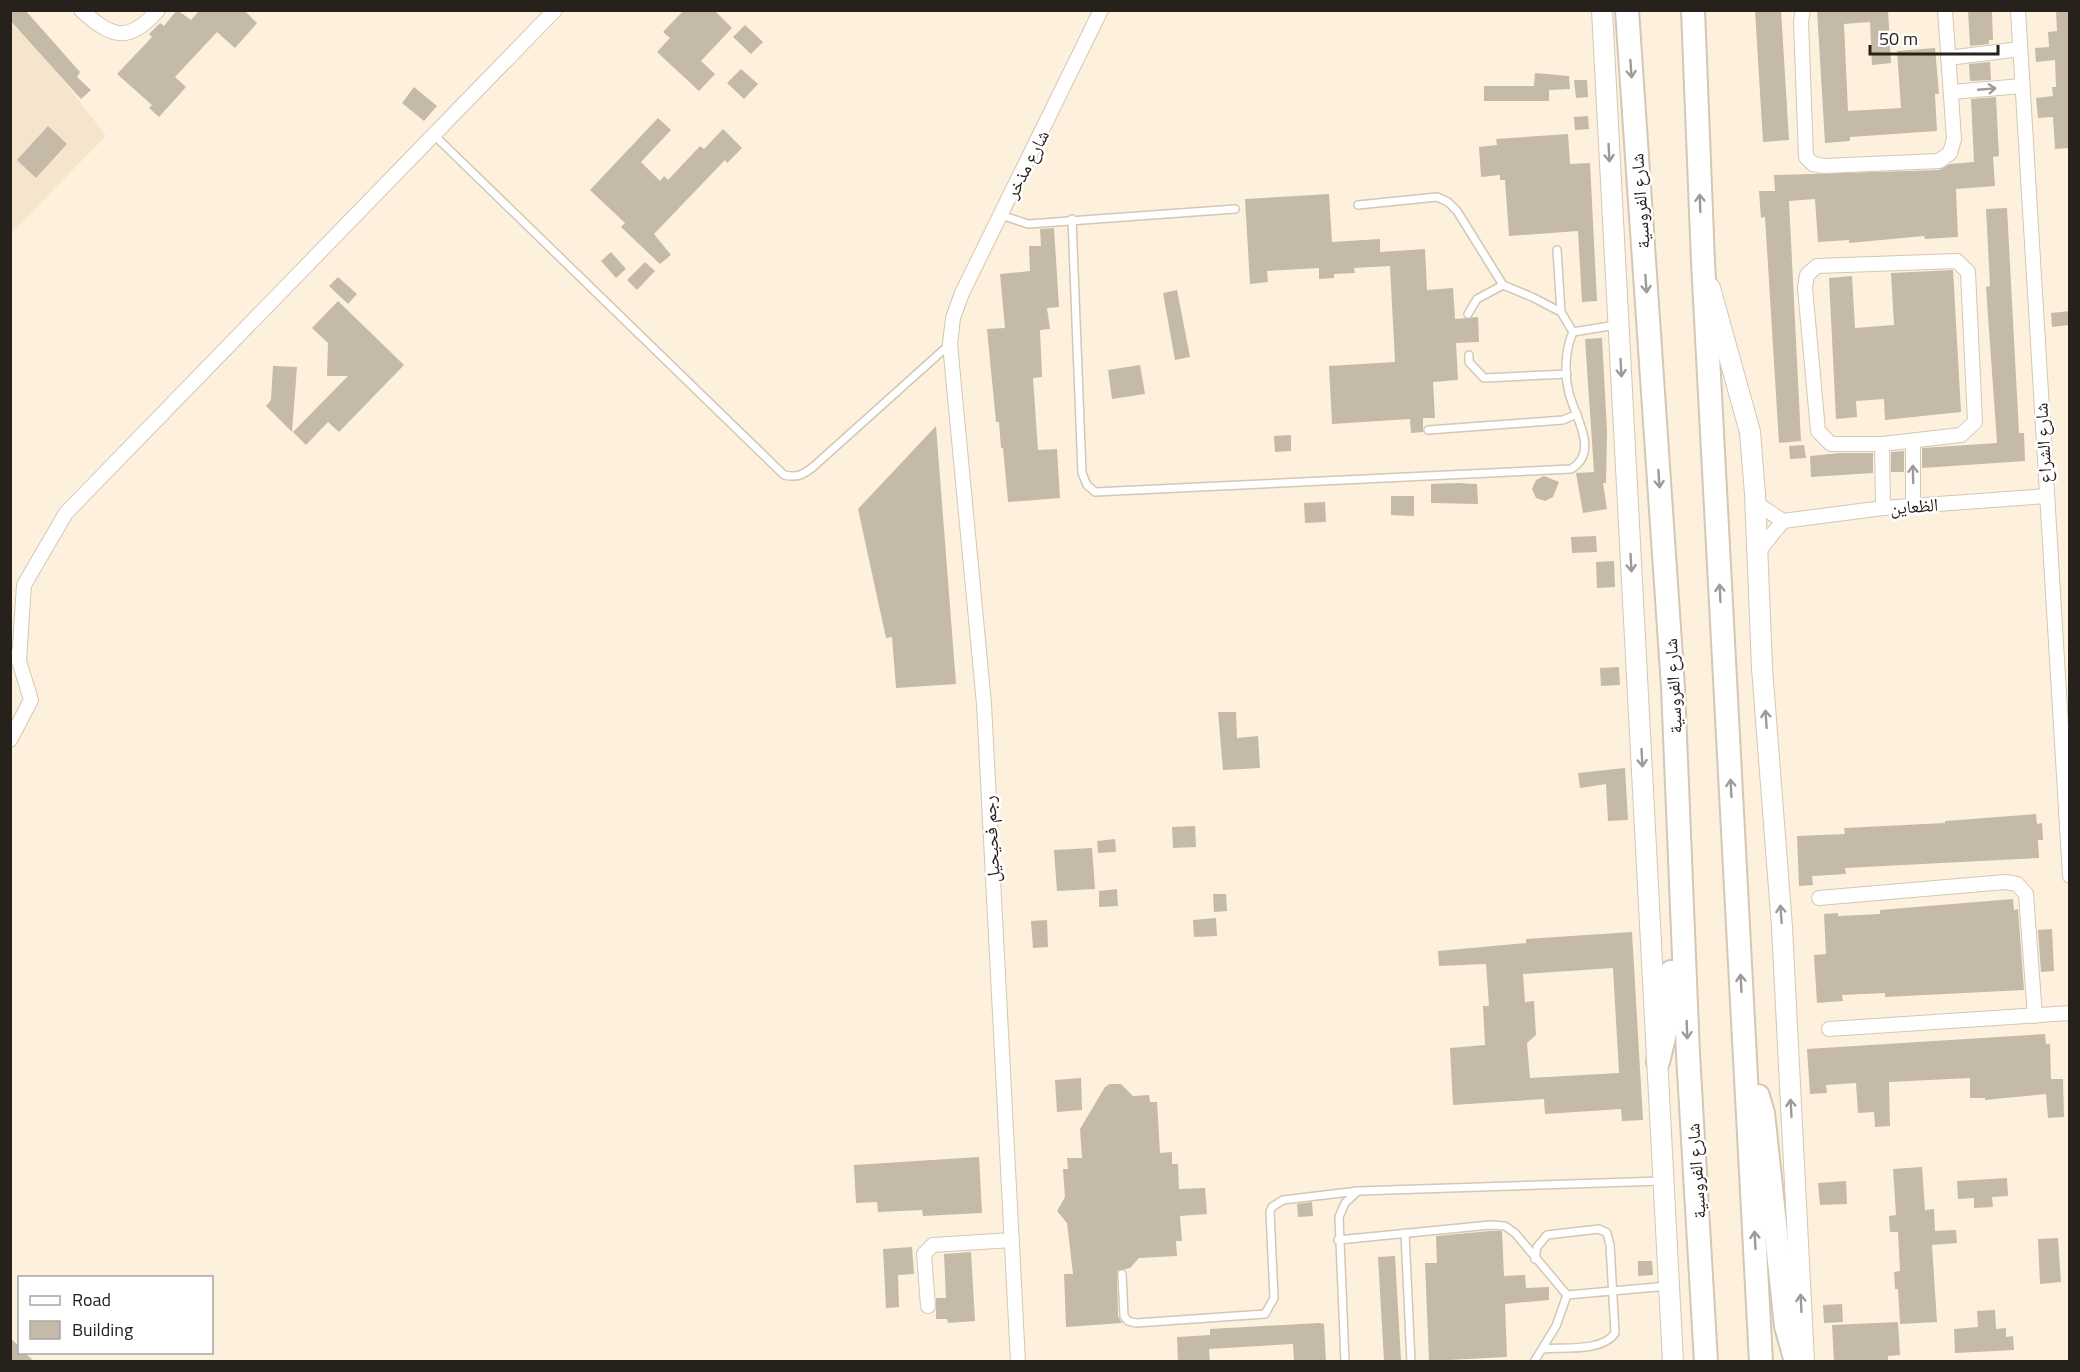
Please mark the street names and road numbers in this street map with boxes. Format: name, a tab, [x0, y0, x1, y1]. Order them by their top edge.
street label: شارع مذخر	[998, 125, 1056, 204]
street label: شارع الفروسية	[1623, 152, 1657, 250]
street label: شارع الشراع	[2027, 402, 2059, 484]
street label: الظعاين	[1889, 491, 1939, 521]
street label: شارع الفروسية	[1657, 638, 1689, 734]
street label: رجم فحيحيل	[975, 795, 1007, 883]
street label: شارع الفروسية	[1679, 1122, 1713, 1220]

